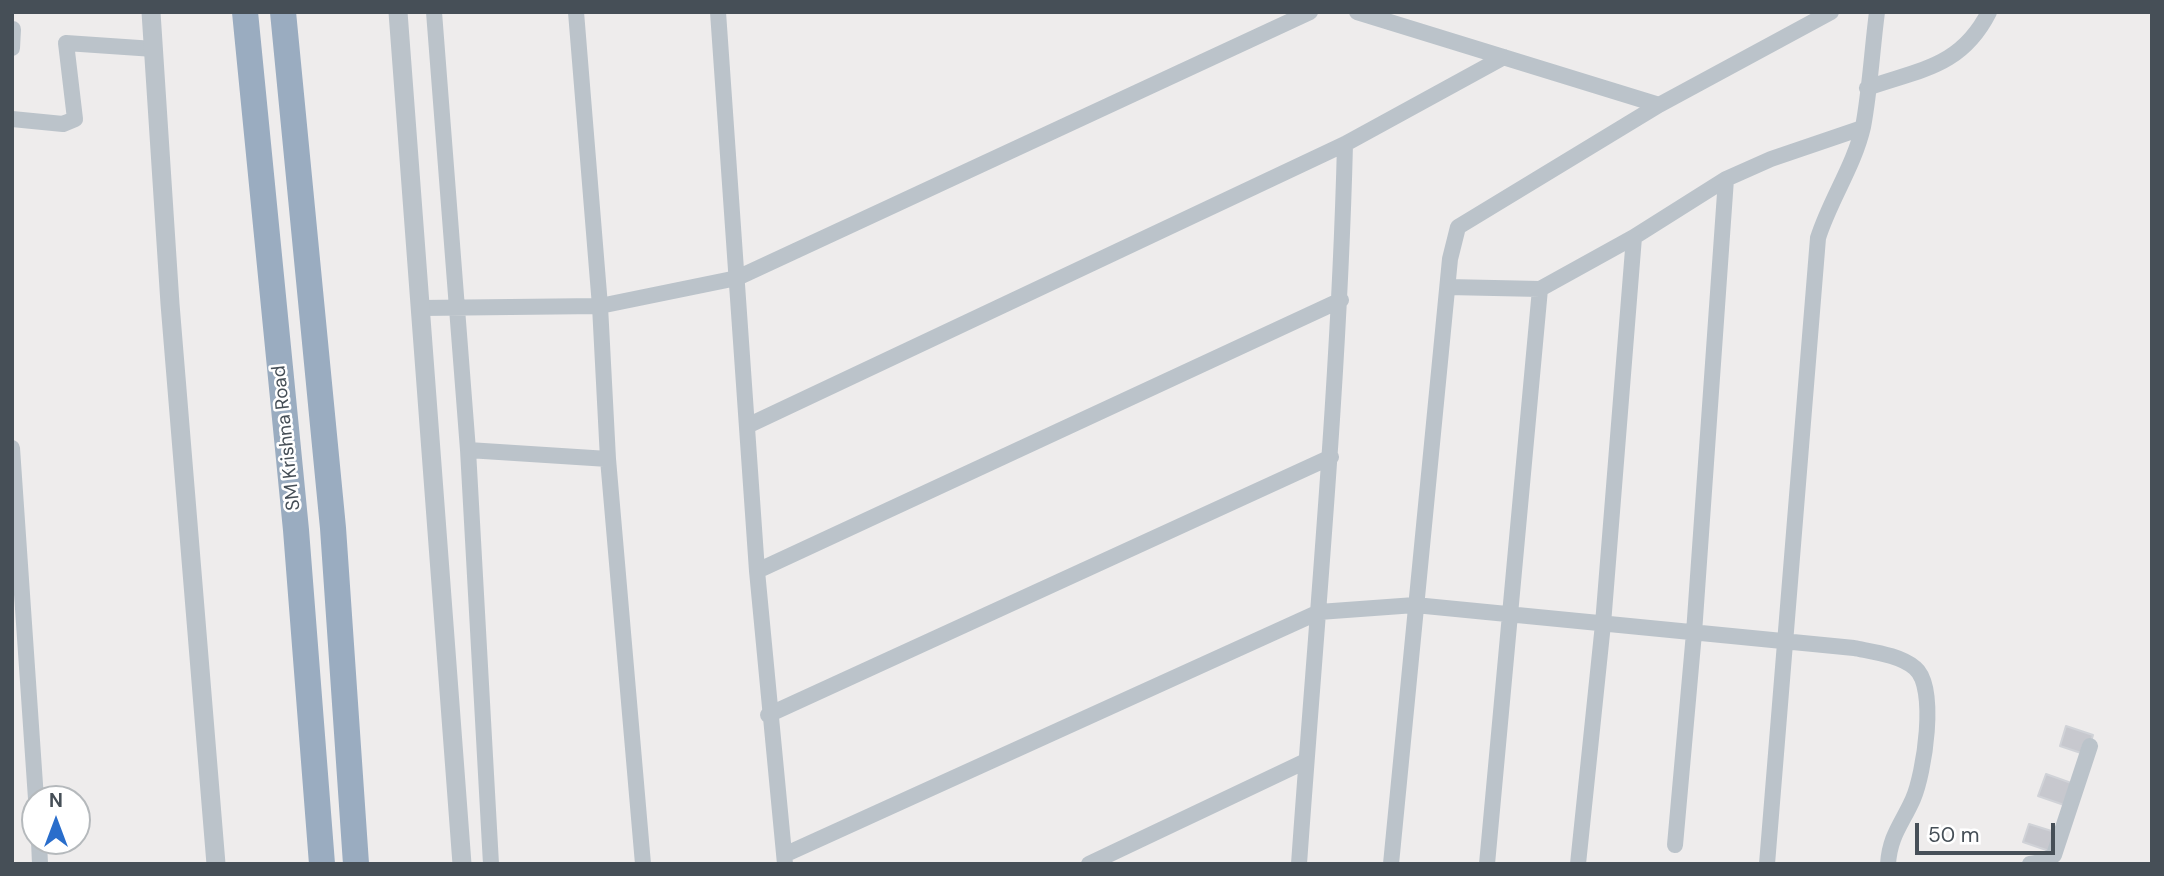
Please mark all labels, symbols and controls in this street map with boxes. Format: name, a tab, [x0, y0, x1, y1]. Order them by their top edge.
street label: SM Krishna Road	[268, 364, 306, 512]
north arrow	[21, 785, 91, 855]
text: N	[49, 788, 63, 813]
scale bar	[1919, 810, 2059, 854]
text: 50 m	[1928, 821, 1979, 849]

